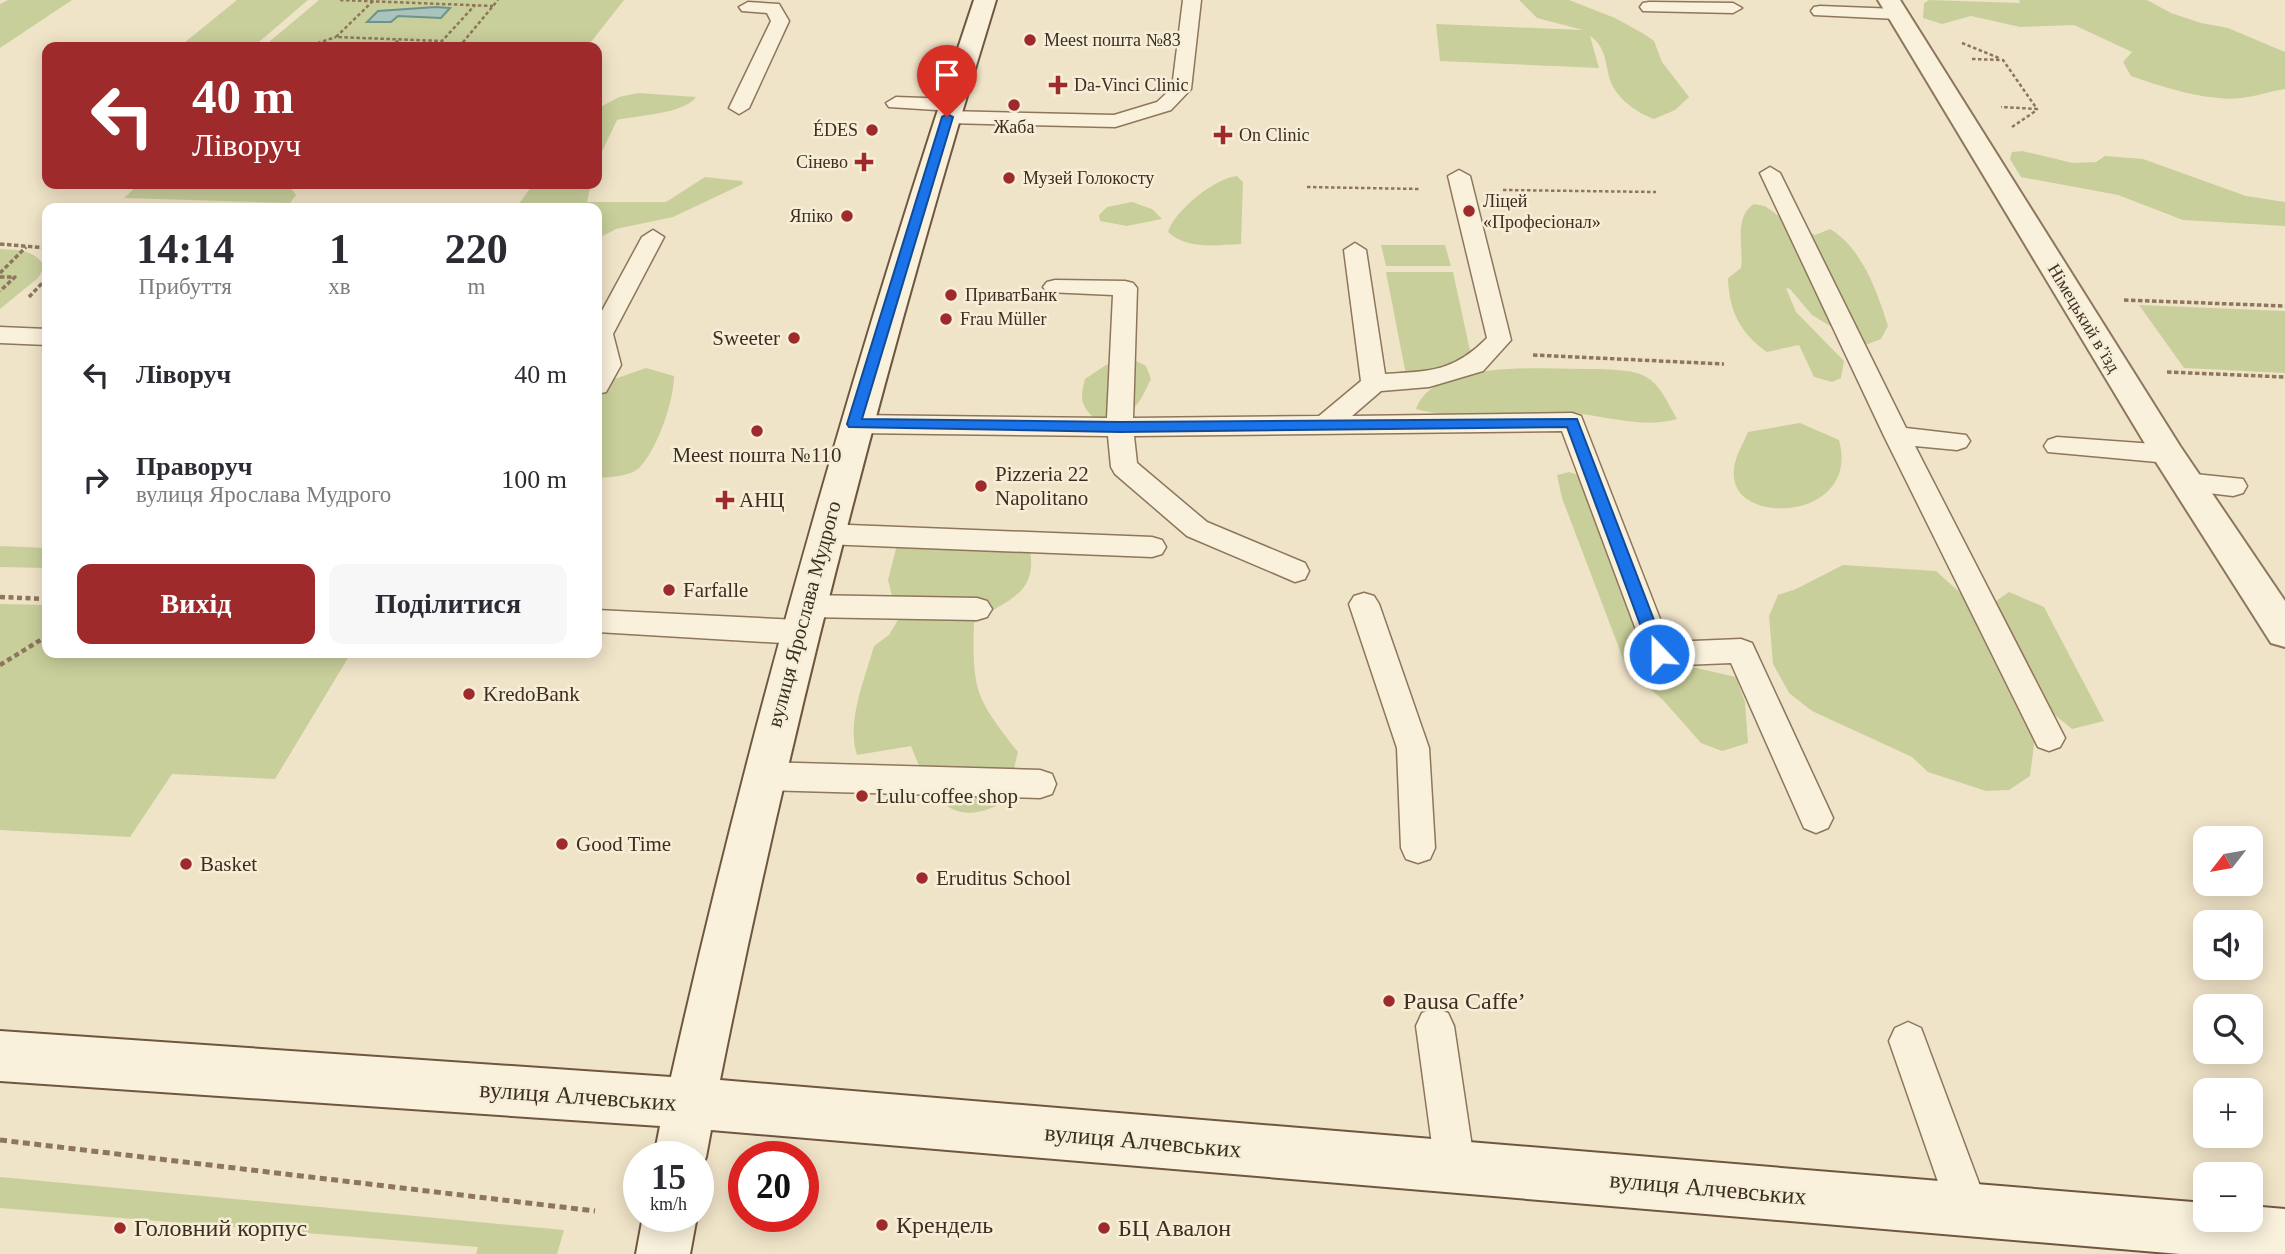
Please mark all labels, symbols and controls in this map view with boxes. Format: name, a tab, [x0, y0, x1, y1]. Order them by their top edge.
place label: Meest пошта №83	[1044, 30, 1181, 50]
marker: Meest пошта №83	[1022, 32, 1038, 48]
pin	[917, 45, 977, 117]
icon: arrive	[928, 56, 966, 94]
text: 40 m	[192, 69, 294, 124]
icon: left	[77, 70, 168, 161]
marker: Da-Vinci Сlinic	[1048, 75, 1068, 95]
place label: Da-Vinci Сlinic	[1074, 75, 1188, 95]
marker: Жаба	[1006, 97, 1022, 113]
place label: Жаба	[994, 117, 1034, 137]
place label: ÉDES	[813, 119, 858, 140]
marker: ÉDES	[864, 122, 880, 138]
marker: On Clinic	[1213, 125, 1233, 145]
place label: On Clinic	[1239, 125, 1310, 145]
text: Ліворуч	[192, 127, 301, 163]
place label: Сінево	[796, 152, 848, 172]
marker: Сінево	[854, 152, 874, 172]
place label: Музей Голокосту	[1023, 168, 1154, 188]
marker: Музей Голокосту	[1001, 170, 1017, 186]
place label: Ліцей «Професіонал»	[1483, 191, 1601, 232]
marker: Ліцей «Професіонал»	[1461, 203, 1477, 219]
place label: Япіко	[790, 206, 833, 226]
marker: Япіко	[839, 208, 855, 224]
text: 14:14	[136, 226, 234, 272]
text: 1	[329, 226, 350, 272]
text: 220	[445, 226, 508, 272]
street label: Німецький в’їзд	[2044, 260, 2124, 376]
text: Прибуття	[139, 274, 232, 299]
text: хв	[328, 274, 351, 299]
text: m	[467, 274, 485, 299]
place label: ПриватБанк	[965, 285, 1057, 305]
marker: ПриватБанк	[943, 287, 959, 303]
place label: Frau Müller	[960, 309, 1046, 329]
marker: Frau Müller	[938, 311, 954, 327]
place label: Sweeter	[712, 326, 780, 350]
marker: Sweeter	[786, 330, 802, 346]
icon: left	[77, 356, 115, 394]
text: Ліворуч	[136, 360, 231, 389]
text: 40 m	[514, 360, 567, 389]
marker: Meest пошта №110	[749, 423, 765, 439]
place label: Meest пошта №110	[672, 443, 842, 467]
text: Праворуч	[136, 452, 252, 481]
icon: right	[77, 461, 115, 499]
place label: Pizzeria 22 Napolitano	[995, 462, 1089, 510]
text: 100 m	[501, 465, 567, 494]
marker: Pizzeria 22 Napolitano	[973, 478, 989, 494]
text: вулиця Ярослава Мудрого	[136, 482, 391, 507]
place label: АНЦ	[739, 488, 785, 512]
marker: АНЦ	[717, 492, 733, 508]
street label: вулиця Ярослава Мудрого	[762, 498, 846, 730]
button: Вихід	[77, 564, 315, 644]
button: Поділитися	[329, 564, 567, 644]
place label: Farfalle	[683, 578, 748, 602]
marker: Farfalle	[661, 582, 677, 598]
position arrow	[1622, 617, 1696, 691]
place label: KredoBank	[483, 682, 580, 706]
marker: KredoBank	[461, 686, 477, 702]
place label: Lulu coffee shop	[876, 784, 1018, 808]
marker: Lulu coffee shop	[854, 788, 870, 804]
north arrow	[2193, 826, 2263, 896]
map controls	[2193, 826, 2263, 1232]
place label: Good Time	[576, 832, 671, 856]
marker: Good Time	[554, 836, 570, 852]
place label: Basket	[200, 852, 257, 876]
marker: Basket	[178, 856, 194, 872]
place label: Eruditus School	[936, 866, 1071, 890]
marker: Eruditus School	[914, 870, 930, 886]
button: sound	[2193, 910, 2263, 980]
place label: Pausa Caffe’	[1403, 988, 1526, 1014]
marker: Pausa Caffe’	[1381, 993, 1397, 1009]
button: search	[2193, 994, 2263, 1064]
street label: вулиця Алчевських	[479, 1076, 677, 1116]
button: +	[2193, 1078, 2263, 1148]
street label: вулиця Алчевських	[1044, 1119, 1242, 1163]
speed limit sign: 20	[728, 1141, 819, 1232]
text: 15	[651, 1158, 686, 1197]
button: −	[2193, 1162, 2263, 1232]
street label: вулиця Алчевських	[1609, 1166, 1807, 1210]
text: km/h	[650, 1194, 687, 1214]
place label: Крендель	[896, 1212, 993, 1238]
place label: Головний корпус	[134, 1215, 307, 1241]
place label: БЦ Авалон	[1118, 1215, 1231, 1241]
marker: Крендель	[874, 1217, 890, 1233]
marker: Головний корпус	[112, 1220, 128, 1236]
marker: БЦ Авалон	[1096, 1220, 1112, 1236]

